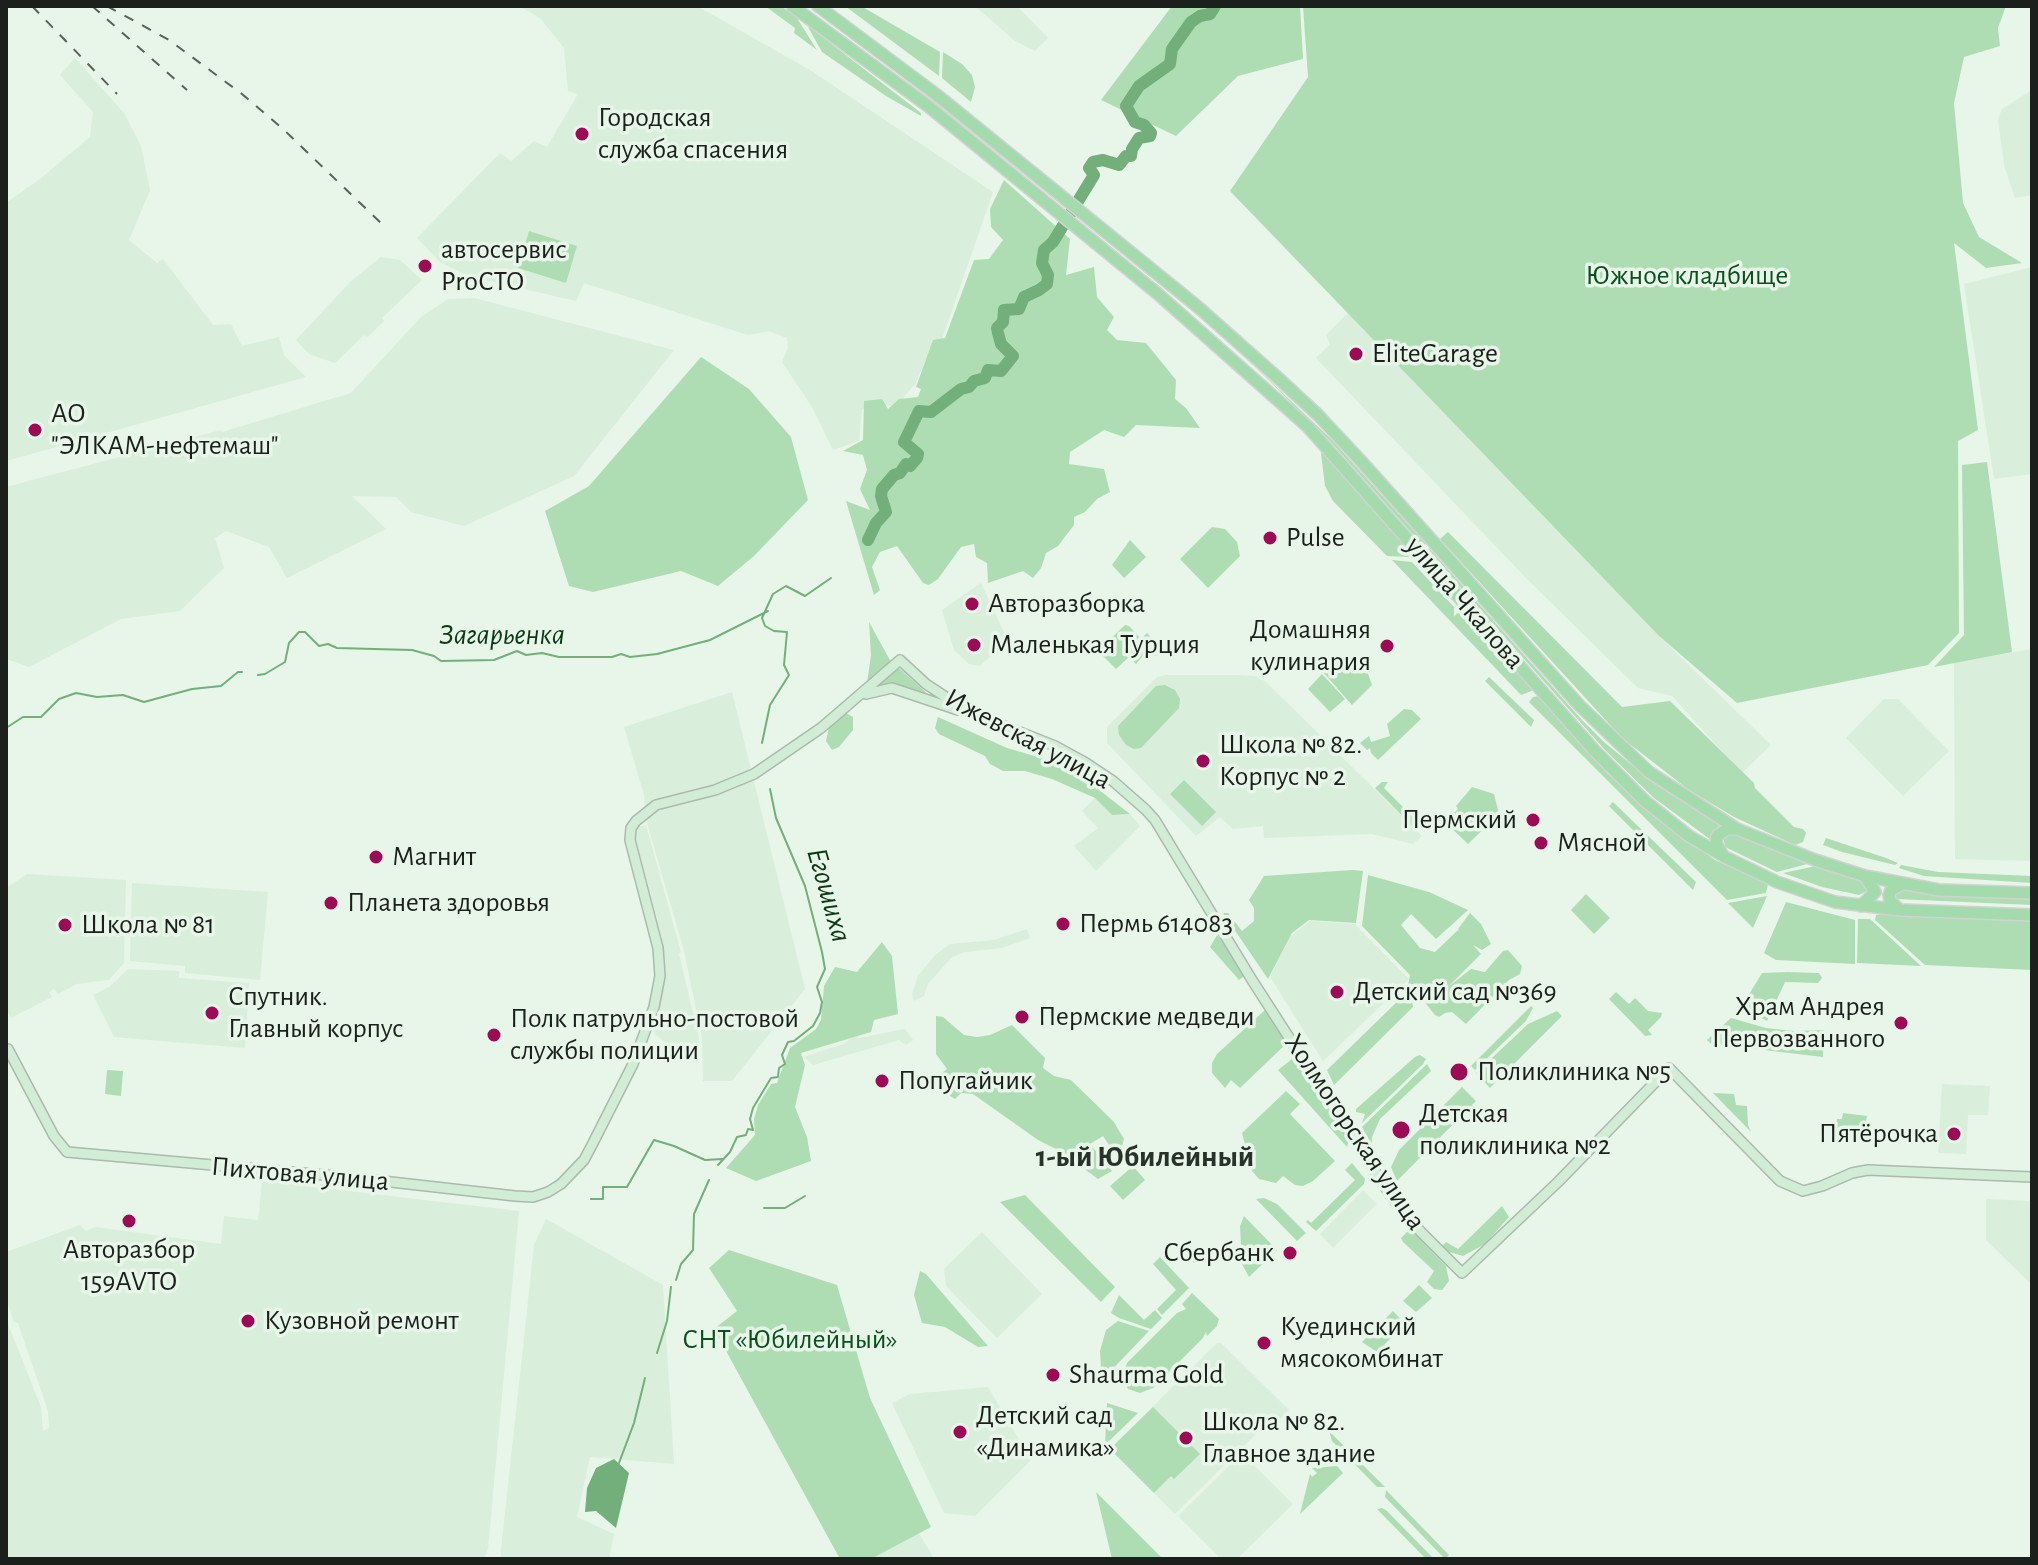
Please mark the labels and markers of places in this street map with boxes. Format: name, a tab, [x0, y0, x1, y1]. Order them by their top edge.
place label: Городская служба спасения	[598, 101, 788, 167]
marker: Городская служба спасения	[573, 125, 591, 143]
place label: автосервис ProСТО	[441, 233, 567, 299]
marker: автосервис ProСТО	[416, 257, 434, 275]
place label: EliteGarage	[1372, 337, 1498, 371]
marker: EliteGarage	[1347, 345, 1365, 363]
place label: АО "ЭЛКАМ-нефтемаш"	[51, 397, 279, 463]
marker: АО "ЭЛКАМ-нефтемаш"	[26, 421, 44, 439]
place label: Pulse	[1286, 521, 1345, 555]
marker: Pulse	[1261, 529, 1279, 547]
place label: Авторазборка	[988, 587, 1145, 621]
marker: Авторазборка	[963, 595, 981, 613]
place label: Домашняя кулинария	[1250, 613, 1371, 679]
place label: Маленькая Турция	[990, 628, 1200, 662]
marker: Маленькая Турция	[965, 636, 983, 654]
marker: Домашняя кулинария	[1378, 637, 1396, 655]
place label: Школа № 82. Корпус № 2	[1219, 728, 1362, 794]
marker: Школа № 82. Корпус № 2	[1194, 752, 1212, 770]
place label: Пермский	[1402, 803, 1517, 837]
marker: Пермский	[1524, 811, 1542, 829]
place label: Мясной	[1557, 826, 1647, 860]
marker: Мясной	[1532, 834, 1550, 852]
place label: Магнит	[392, 840, 476, 874]
marker: Магнит	[367, 848, 385, 866]
place label: Планета здоровья	[347, 886, 550, 920]
marker: Планета здоровья	[322, 894, 340, 912]
place label: Пермь 614083	[1079, 907, 1233, 941]
place label: Школа № 81	[81, 908, 215, 942]
marker: Пермь 614083	[1054, 915, 1072, 933]
marker: Школа № 81	[56, 916, 74, 934]
place label: Детский сад №369	[1353, 975, 1557, 1009]
place label: Спутник. Главный корпус	[228, 980, 404, 1046]
marker: Детский сад №369	[1328, 983, 1346, 1001]
place label: Храм Андрея Первозванного	[1712, 990, 1885, 1056]
place label: Пермские медведи	[1038, 1000, 1255, 1034]
place label: Полк патрульно-постовой службы полиции	[510, 1002, 799, 1068]
marker: Спутник. Главный корпус	[203, 1004, 221, 1022]
marker: Пермские медведи	[1013, 1008, 1031, 1026]
marker: Храм Андрея Первозванного	[1892, 1014, 1910, 1032]
marker: Полк патрульно-постовой службы полиции	[485, 1026, 503, 1044]
place label: Поликлиника №5	[1477, 1055, 1671, 1089]
marker: Поликлиника №5	[1448, 1061, 1470, 1083]
place label: Попугайчик	[898, 1064, 1033, 1098]
marker: Попугайчик	[873, 1072, 891, 1090]
place label: Детская поликлиника №2	[1419, 1097, 1611, 1163]
place label: Пятёрочка	[1819, 1117, 1938, 1151]
marker: Детская поликлиника №2	[1390, 1119, 1412, 1141]
marker: Пятёрочка	[1945, 1125, 1963, 1143]
marker: Авторазбор 159AVTO	[120, 1212, 138, 1230]
place label: Авторазбор 159AVTO	[63, 1233, 195, 1299]
place label: Сбербанк	[1163, 1236, 1274, 1270]
marker: Сбербанк	[1281, 1244, 1299, 1262]
place label: Кузовной ремонт	[264, 1304, 459, 1338]
place label: Куединский мясокомбинат	[1280, 1310, 1443, 1376]
marker: Кузовной ремонт	[239, 1312, 257, 1330]
marker: Куединский мясокомбинат	[1255, 1334, 1273, 1352]
place label: Shaurma Gold	[1069, 1358, 1224, 1392]
marker: Shaurma Gold	[1044, 1366, 1062, 1384]
place label: Детский сад «Динамика»	[976, 1399, 1115, 1465]
place label: Школа № 82. Главное здание	[1202, 1405, 1376, 1471]
marker: Детский сад «Динамика»	[951, 1423, 969, 1441]
marker: Школа № 82. Главное здание	[1177, 1429, 1195, 1447]

